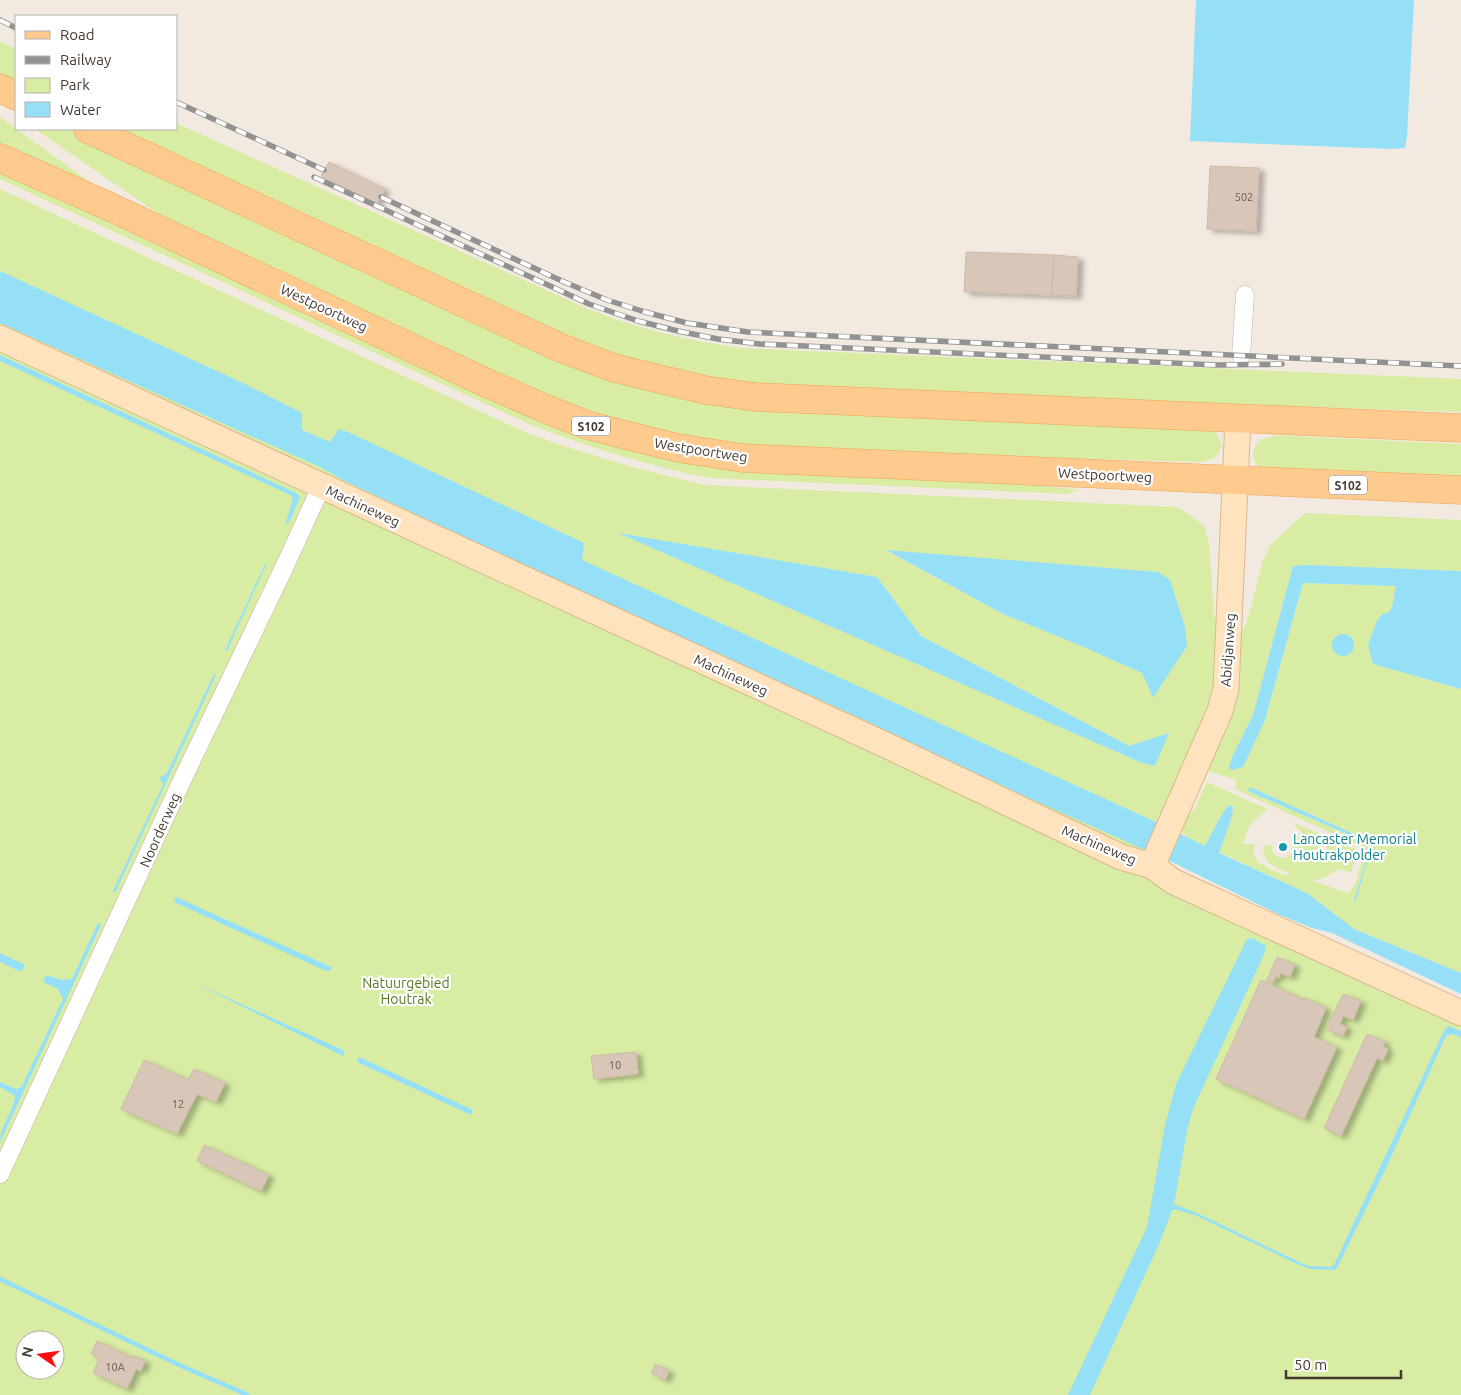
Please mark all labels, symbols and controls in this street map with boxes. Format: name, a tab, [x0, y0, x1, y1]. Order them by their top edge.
legend	[15, 15, 178, 130]
text: Road	[60, 26, 95, 43]
text: Railway	[60, 51, 111, 68]
text: Park	[60, 76, 90, 93]
text: Water	[60, 101, 101, 118]
house number: 502	[1235, 191, 1253, 203]
street label: Westpoortweg	[278, 281, 370, 335]
road number: S102	[572, 416, 610, 436]
street label: Westpoortweg	[653, 435, 749, 465]
street label: Westpoortweg	[1058, 465, 1152, 485]
road number: S102	[1329, 476, 1367, 494]
street label: Machineweg	[324, 482, 402, 530]
street label: Abidjanweg	[1217, 612, 1239, 688]
street label: Machineweg	[692, 651, 770, 699]
street label: Noorderweg	[136, 790, 184, 870]
street label: Machineweg	[1059, 822, 1139, 868]
place label: Lancaster Memorial Houtrakpolder	[1293, 831, 1417, 863]
marker: Lancaster Memorial Houtrakpolder	[1277, 841, 1289, 853]
park label: Natuurgebied Houtrak	[362, 975, 450, 1007]
house number: 10	[609, 1059, 621, 1071]
house number: 12	[172, 1098, 184, 1110]
north arrow	[15, 1330, 65, 1380]
text: N	[18, 1345, 36, 1359]
scale bar	[1286, 1348, 1401, 1380]
text: 50 m	[1294, 1356, 1327, 1373]
house number: 10A	[105, 1361, 126, 1373]

